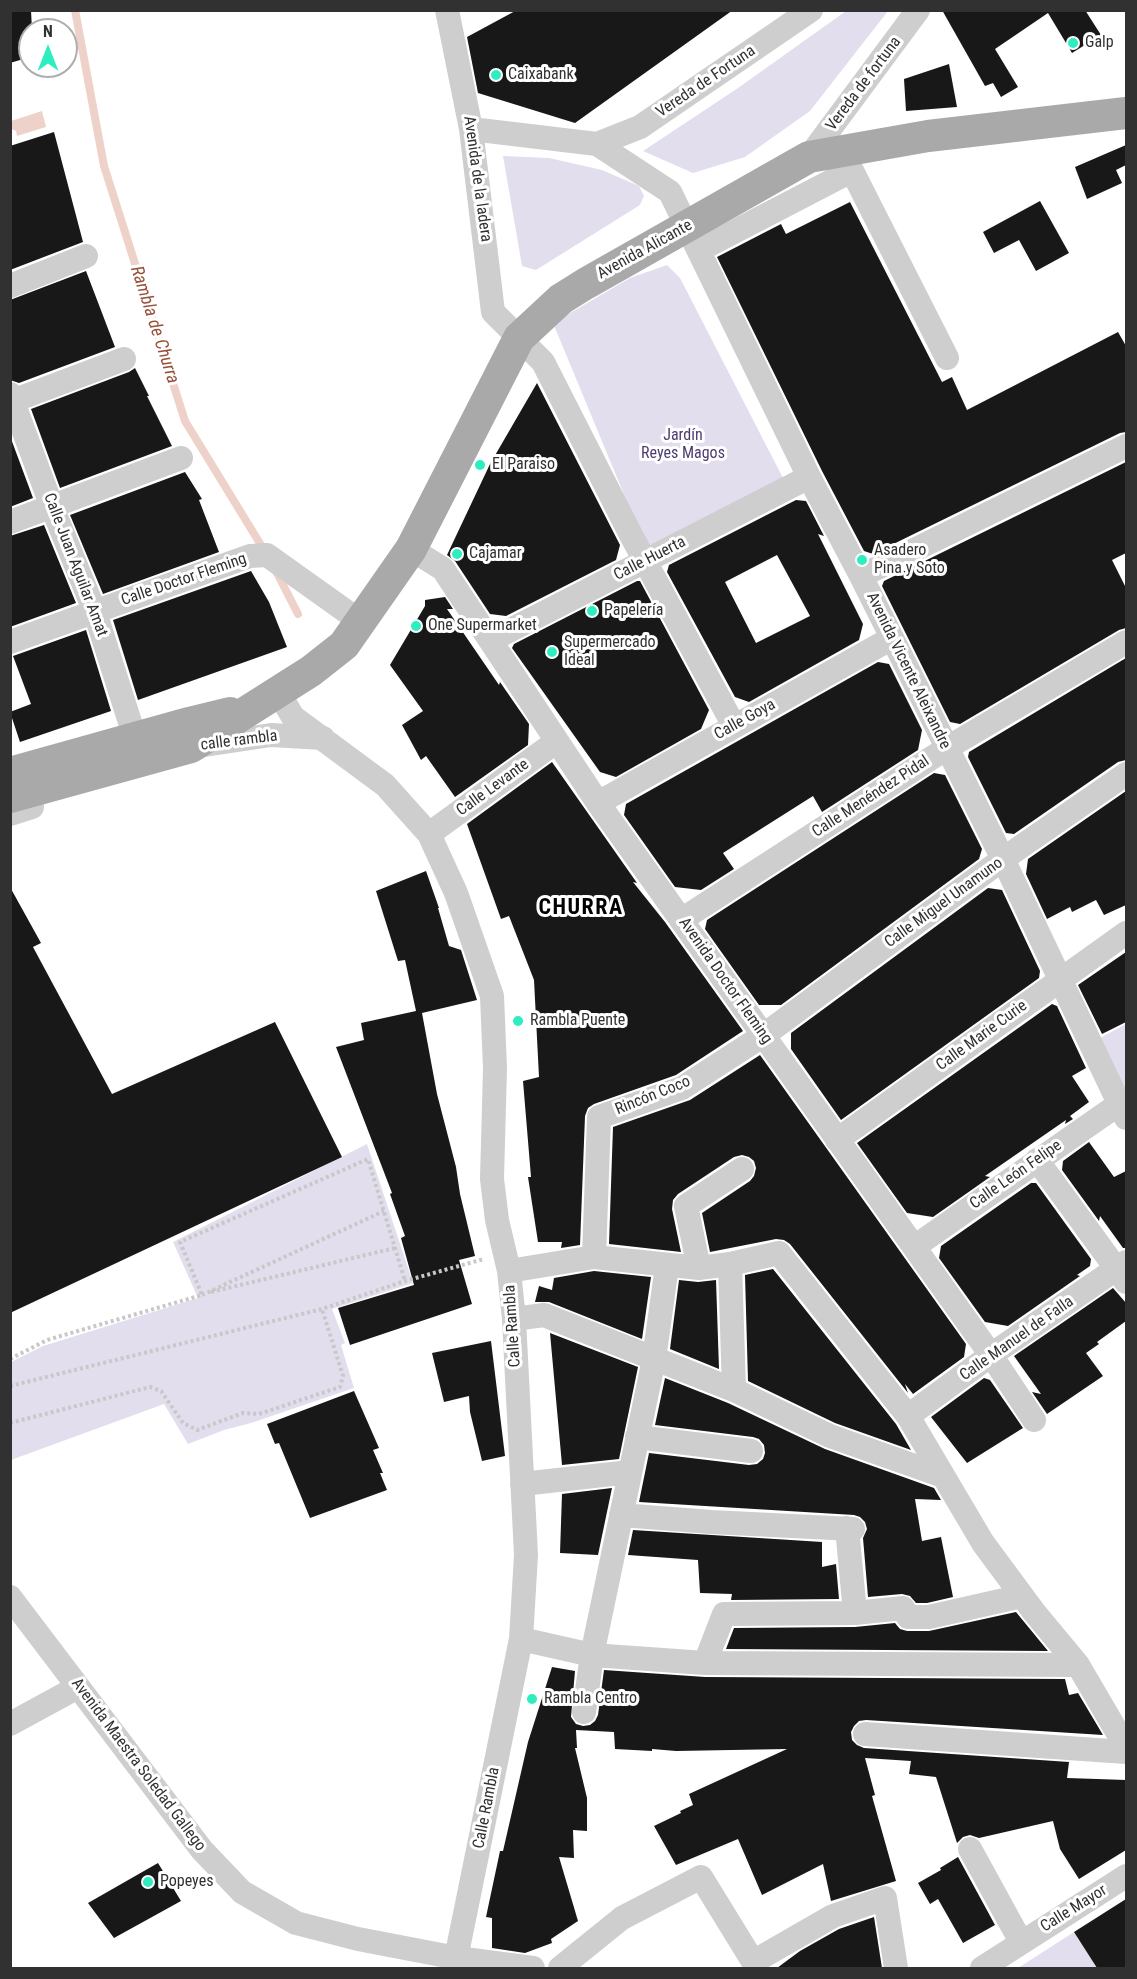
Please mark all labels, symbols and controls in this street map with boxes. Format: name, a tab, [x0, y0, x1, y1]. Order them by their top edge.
north arrow	[18, 18, 78, 78]
text: N	[43, 22, 53, 41]
street label: Vereda de fortuna	[822, 33, 906, 135]
place label: Galp	[1085, 33, 1114, 53]
marker: Galp	[1066, 36, 1080, 50]
street label: Vereda de Fortuna	[653, 42, 759, 122]
place label: Caixabank	[508, 65, 574, 85]
marker: Caixabank	[489, 68, 503, 82]
street label: Avenida de la ladera	[459, 115, 495, 243]
street label: Avenida Alicante	[594, 216, 696, 284]
water label: Rambla de Churra	[125, 264, 183, 386]
park label: Jardín Reyes Magos	[641, 426, 725, 464]
place label: El Paraiso	[492, 455, 555, 475]
marker: El Paraiso	[473, 458, 487, 472]
street label: Calle Juan Aguilar Amat	[39, 491, 111, 639]
street label: Calle Huerta	[611, 533, 689, 585]
place label: Asadero Pina y Soto	[874, 541, 945, 579]
place label: Cajamar	[469, 544, 522, 564]
marker: Cajamar	[450, 547, 464, 561]
street label: Calle Doctor Fleming	[119, 550, 249, 610]
marker: Asadero Pina y Soto	[855, 553, 869, 567]
street label: Avenida Vicente Aleixandre	[862, 590, 954, 752]
place label: Papelería	[604, 601, 663, 621]
marker: Papelería	[585, 604, 599, 618]
place label: One Supermarket	[428, 616, 537, 636]
marker: One Supermarket	[409, 619, 423, 633]
place label: Supermercado Ideal	[564, 633, 656, 671]
marker: Supermercado Ideal	[545, 645, 559, 659]
street label: Calle Goya	[711, 695, 779, 745]
street label: calle rambla	[200, 727, 278, 755]
street label: Calle Menéndez Pidal	[809, 752, 933, 842]
street label: Calle Levante	[453, 755, 533, 821]
street label: Calle Miguel Unamuno	[881, 854, 1007, 952]
district label: CHURRA	[538, 895, 624, 921]
street label: Avenida Doctor Fleming	[674, 914, 776, 1048]
street label: Calle Marie Curie	[933, 997, 1031, 1075]
place label: Rambla Puente	[530, 1011, 625, 1031]
marker: Rambla Puente	[511, 1014, 525, 1028]
street label: Rincón Coco	[613, 1072, 693, 1120]
street label: Calle León Felipe	[966, 1136, 1066, 1214]
street label: Calle Rambla	[501, 1284, 525, 1368]
street label: Calle Manuel de Falla	[956, 1293, 1078, 1385]
street label: Avenida Maestra Soledad Gallego	[67, 1675, 209, 1855]
place label: Rambla Centro	[544, 1689, 637, 1709]
marker: Rambla Centro	[525, 1692, 539, 1706]
street label: Calle Rambla	[470, 1766, 504, 1850]
place label: Popeyes	[160, 1872, 213, 1892]
marker: Popeyes	[141, 1875, 155, 1889]
street label: Calle Mayor	[1037, 1881, 1111, 1937]

